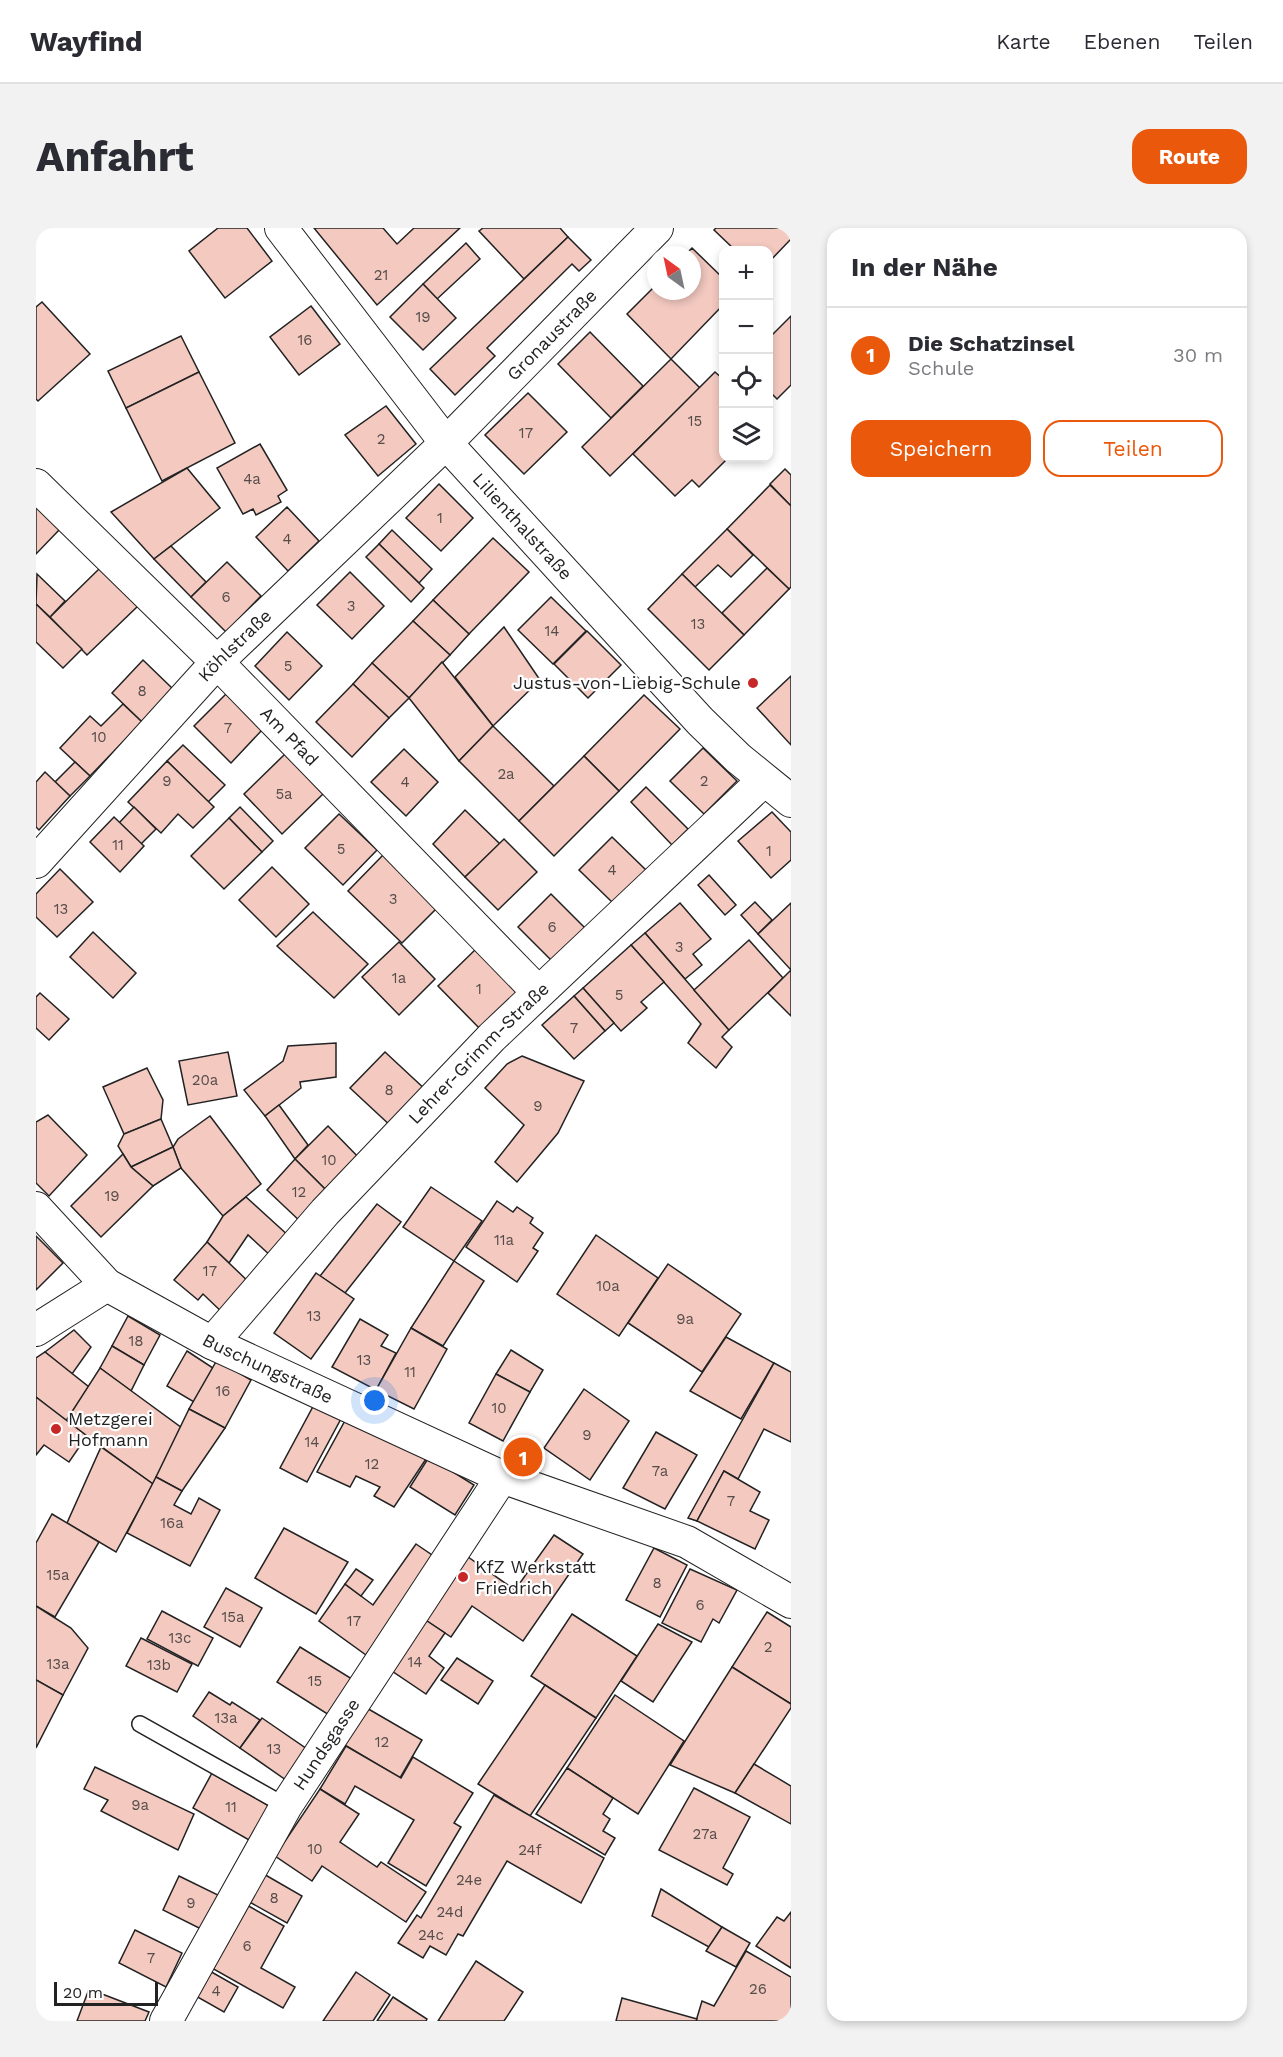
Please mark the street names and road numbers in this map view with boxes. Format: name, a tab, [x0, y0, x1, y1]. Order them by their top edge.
street label: Gronaustraße	[502, 285, 601, 385]
street label: Lilienthalstraße	[468, 468, 577, 584]
street label: Köhlstraße	[193, 605, 276, 686]
street label: Am Pfad	[256, 702, 323, 770]
street label: Lehrer-Grimm-Straße	[404, 978, 553, 1128]
street label: Buschungstraße	[199, 1329, 336, 1407]
street label: Hundsgasse	[288, 1694, 364, 1794]

